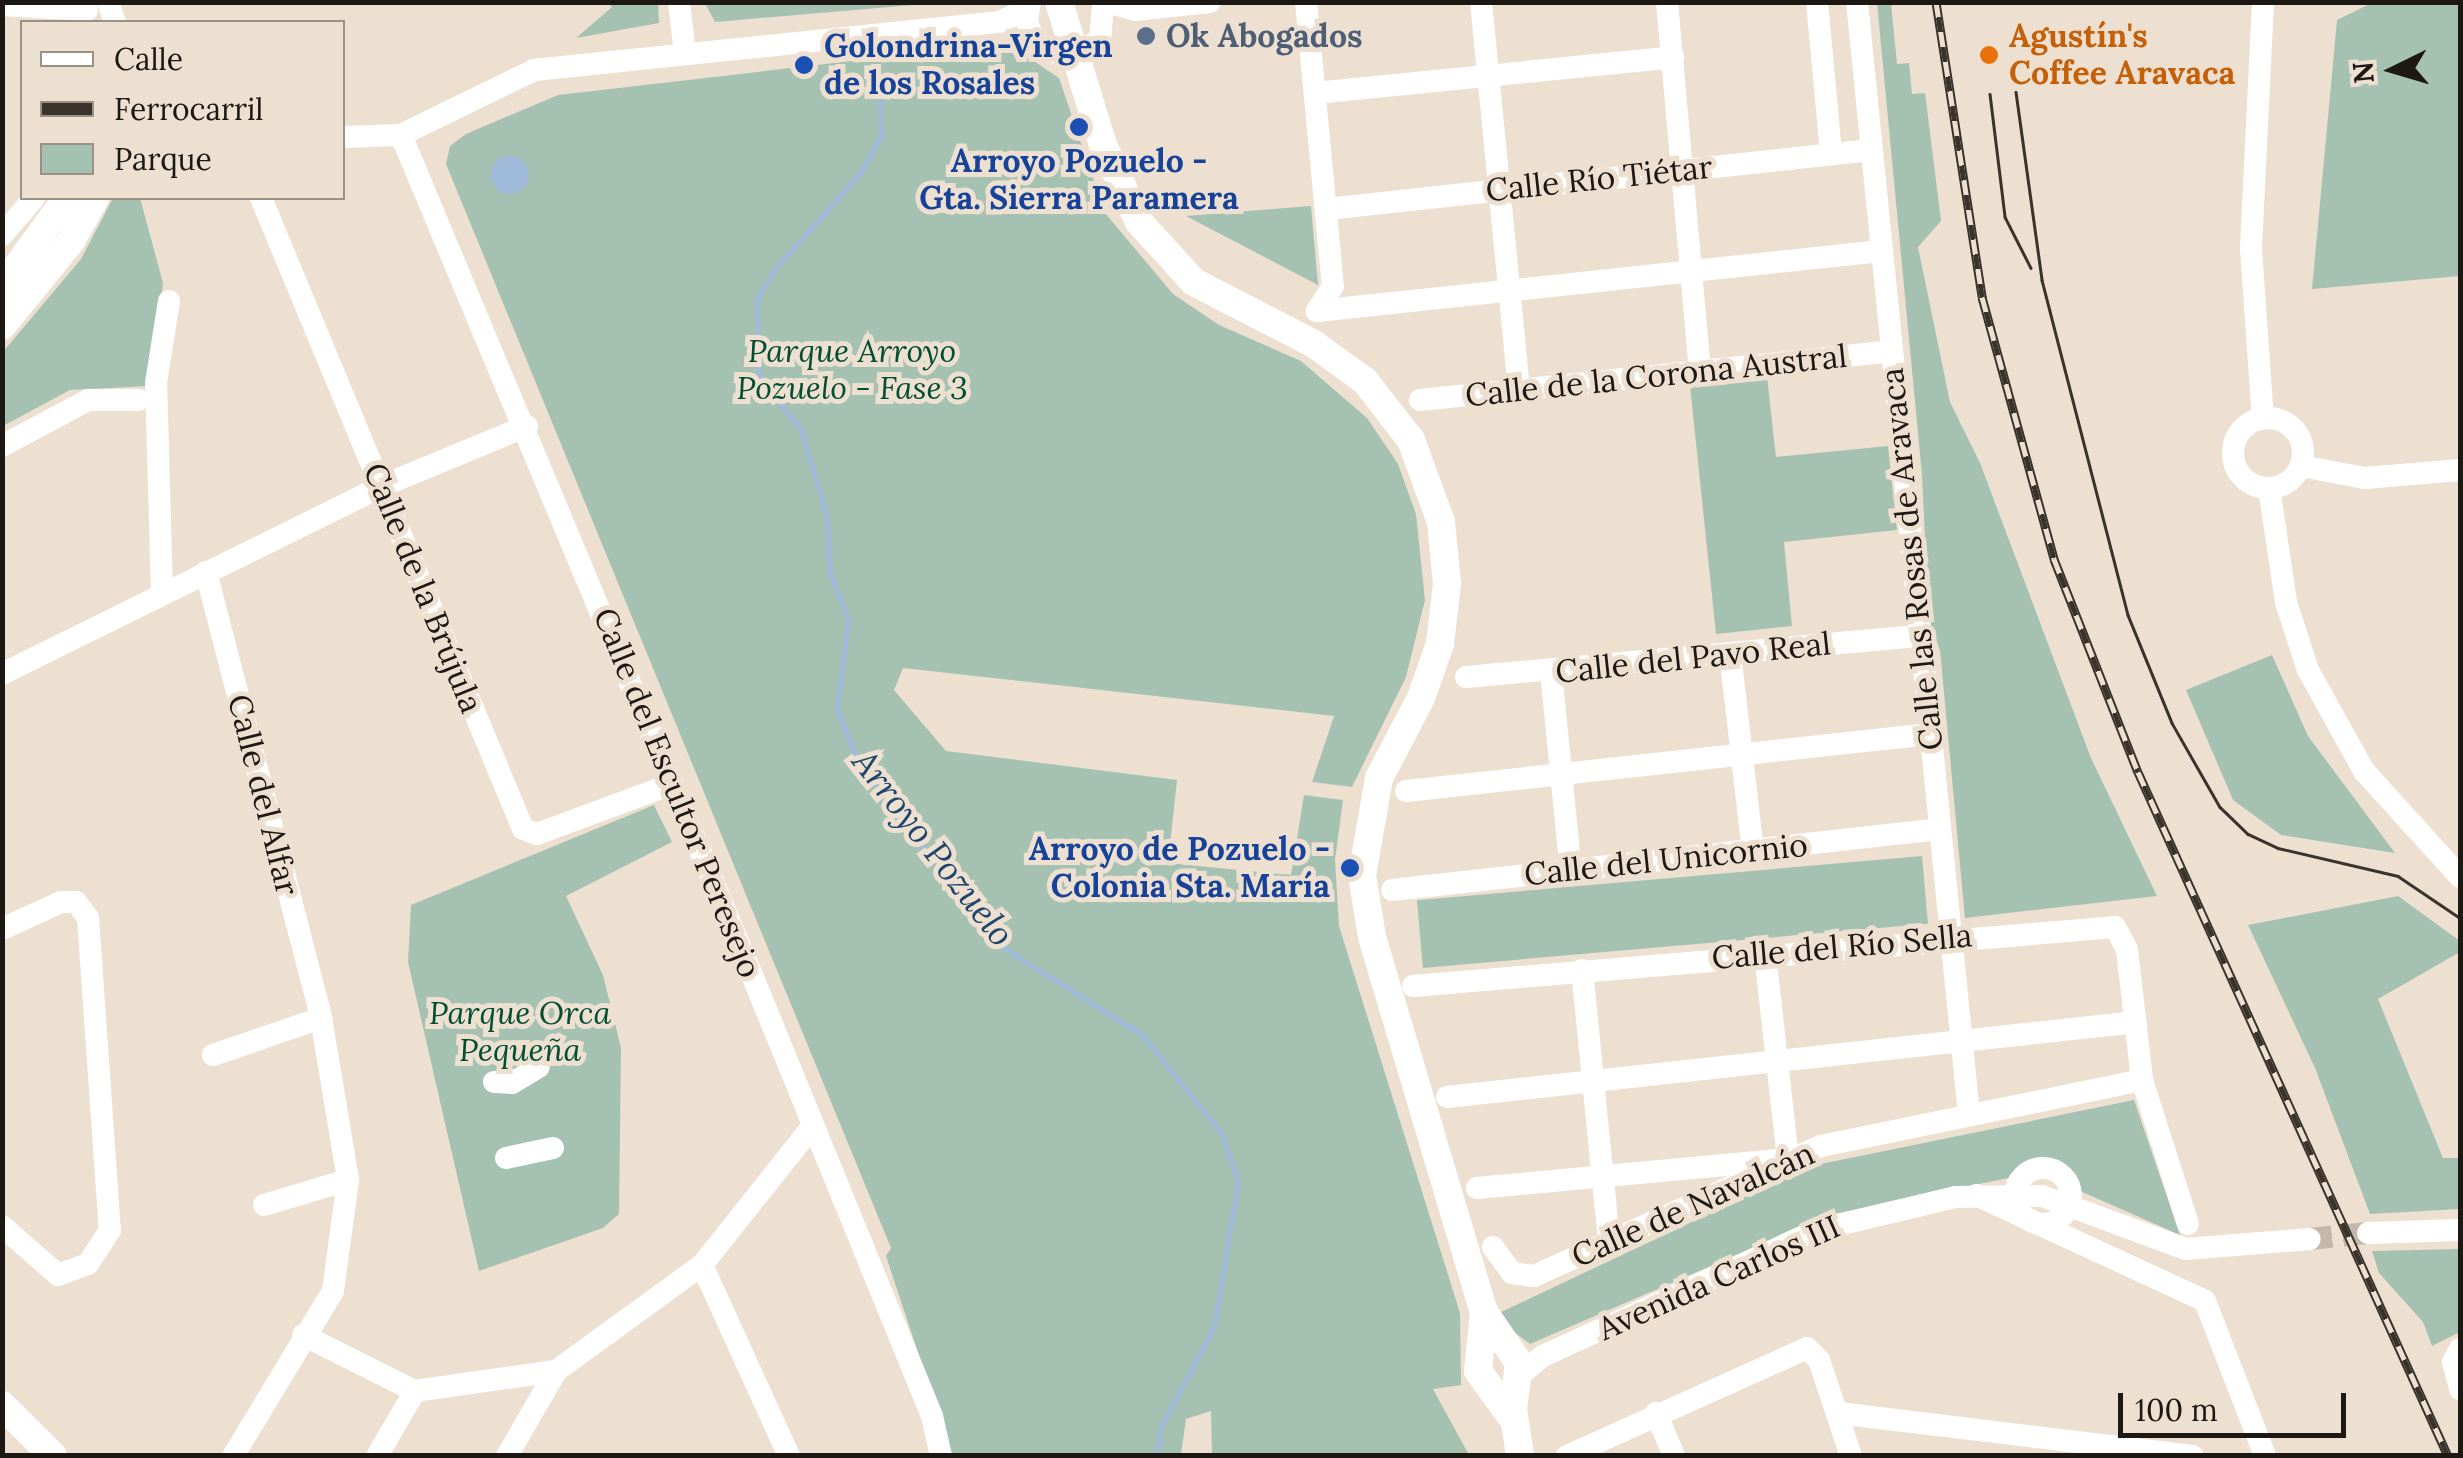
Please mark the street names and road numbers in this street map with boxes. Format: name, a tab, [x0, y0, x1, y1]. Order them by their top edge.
street label: Calle Río Tiétar	[1484, 148, 1714, 210]
street label: Calle de la Corona Austral	[1463, 337, 1849, 415]
street label: Calle las Rosas de Aravaca	[1873, 366, 1951, 752]
street label: Calle de la Brújula	[355, 458, 491, 718]
street label: Calle del Escultor Peresejo	[585, 603, 769, 983]
street label: Calle del Pavo Real	[1554, 624, 1832, 692]
street label: Calle del Alfar	[220, 691, 306, 899]
street label: Calle del Unicornio	[1522, 826, 1810, 894]
street label: Calle del Río Sella	[1710, 916, 1974, 978]
street label: Calle de Navalcán	[1566, 1134, 1820, 1276]
street label: Avenida Carlos III	[1592, 1207, 1846, 1349]

